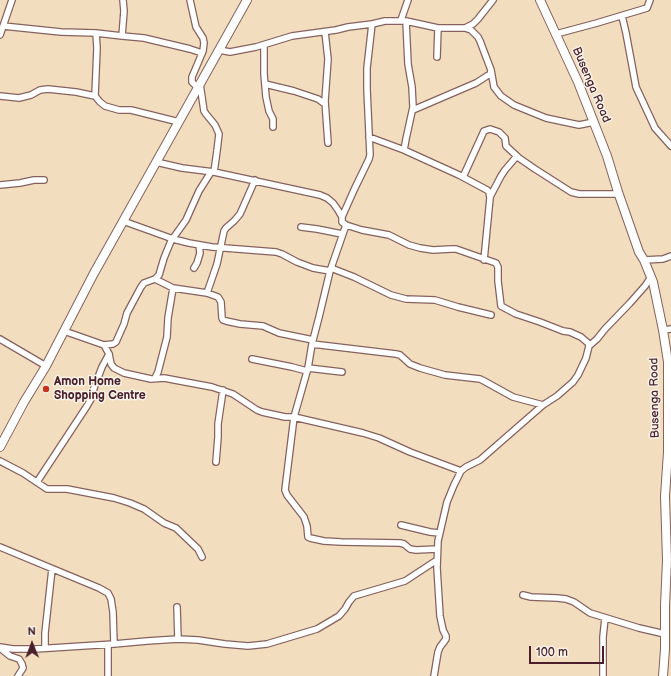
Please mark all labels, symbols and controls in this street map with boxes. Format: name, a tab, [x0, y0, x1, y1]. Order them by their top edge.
street label: Busenga Road	[569, 45, 613, 125]
street label: Busenga Road	[647, 358, 663, 438]
place label: Amon Home Shopping Centre	[54, 375, 146, 403]
marker: Amon Home Shopping Centre	[41, 384, 51, 394]
north arrow	[12, 624, 52, 664]
text: N	[28, 625, 36, 638]
scale bar	[531, 638, 606, 664]
text: 100 m	[536, 645, 568, 660]

